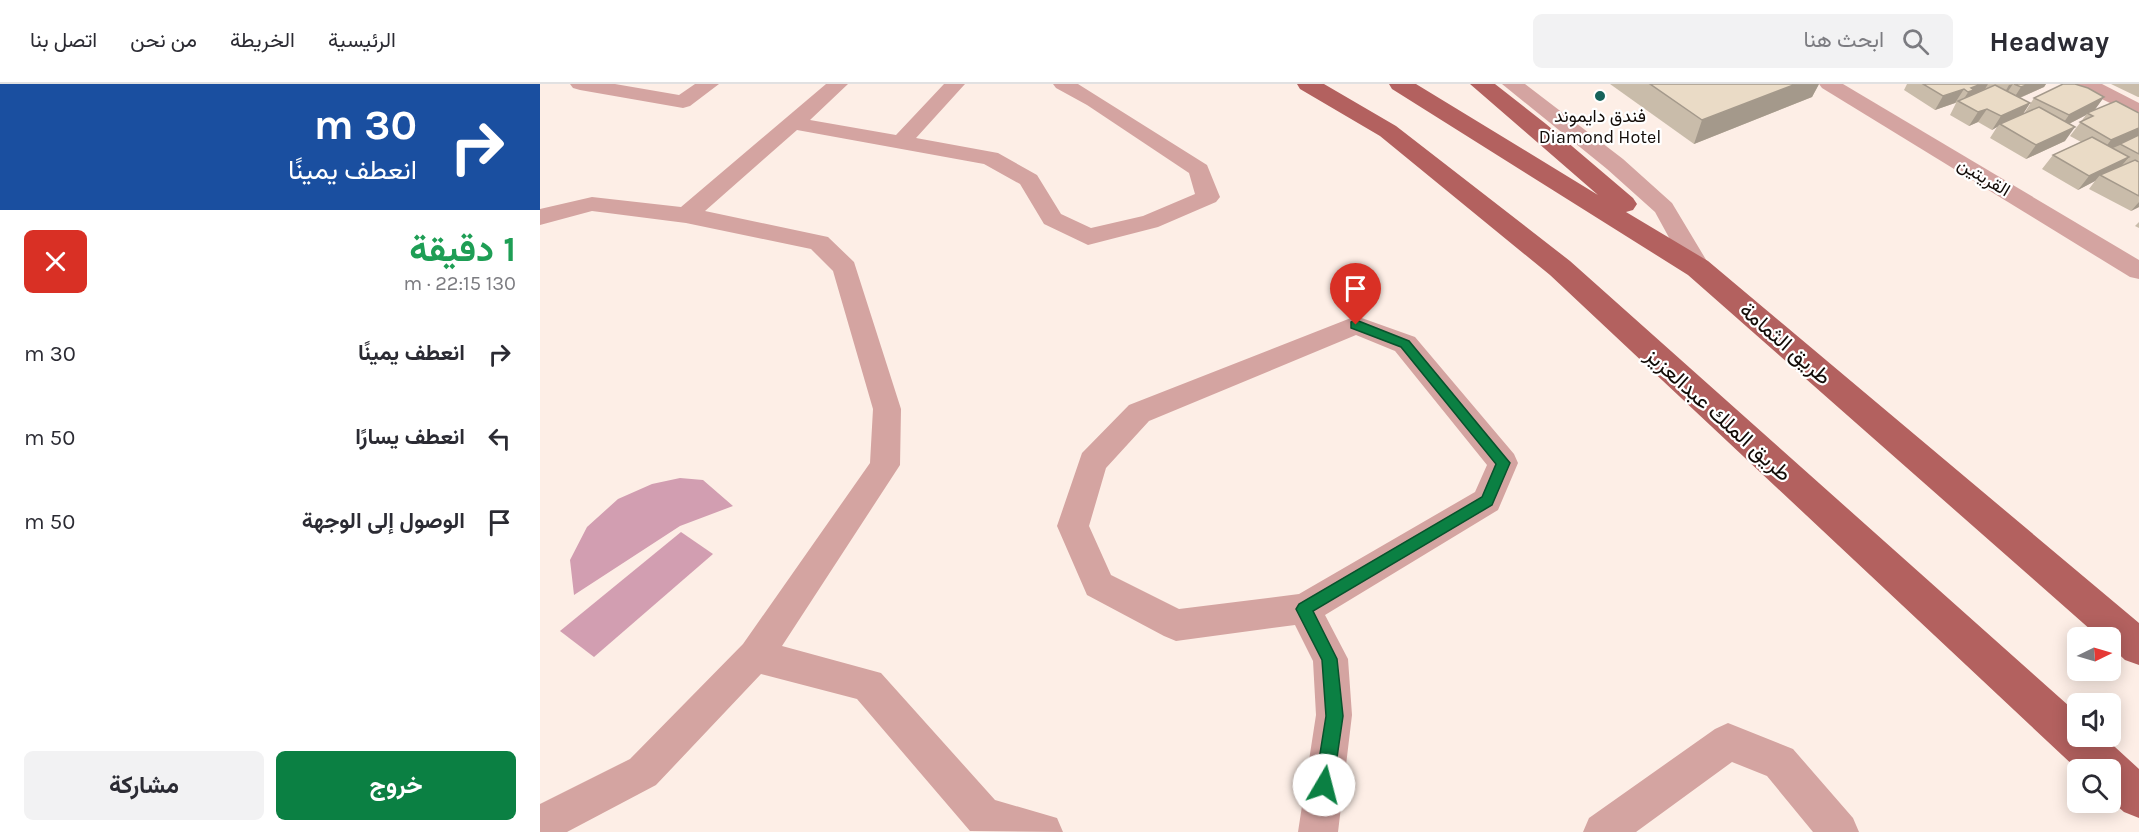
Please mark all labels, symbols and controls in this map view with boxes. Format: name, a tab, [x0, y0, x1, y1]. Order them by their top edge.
search box	[1533, 14, 1953, 68]
icon: search	[1899, 25, 1932, 58]
text: Headway	[1989, 25, 2109, 58]
text: ابحث هنا	[1803, 27, 1884, 53]
text: اتصل بنا	[30, 28, 97, 52]
text: من نحن	[130, 28, 197, 52]
text: الخريطة	[230, 28, 295, 52]
text: الرئيسية	[328, 28, 396, 52]
marker: فندق دايموند Diamond Hotel	[1593, 89, 1607, 103]
text: 30 m	[314, 100, 417, 150]
place label: فندق دايموند Diamond Hotel	[1539, 105, 1661, 148]
icon: right	[438, 108, 516, 186]
street label: القريتين	[1954, 153, 2014, 201]
text: انعطف يمينًا	[288, 154, 417, 186]
text: 1 دقيقة	[409, 228, 516, 270]
button: close	[24, 230, 87, 293]
pin	[1330, 263, 1381, 325]
text: 130 m · 22:15	[403, 272, 516, 295]
icon: arrive	[1339, 272, 1372, 305]
street label: طريق الثمامة	[1734, 297, 1836, 391]
icon: right	[483, 338, 516, 371]
text: انعطف يمينًا	[358, 340, 465, 366]
text: 30 m	[24, 341, 76, 367]
street label: طريق الملك عبدالعزيز	[1639, 342, 1797, 487]
icon: left	[483, 422, 516, 455]
text: انعطف يسارًا	[355, 424, 465, 450]
text: 50 m	[24, 425, 75, 451]
icon: arrive	[483, 506, 516, 539]
text: الوصول إلى الوجهة	[302, 508, 465, 534]
text: 50 m	[24, 509, 75, 535]
north arrow	[2067, 627, 2121, 681]
map controls	[2067, 627, 2121, 813]
button: sound	[2067, 693, 2121, 747]
button: مشاركة	[24, 751, 264, 820]
button: خروج	[276, 751, 516, 820]
position arrow	[1292, 753, 1356, 817]
button: search	[2067, 759, 2121, 813]

